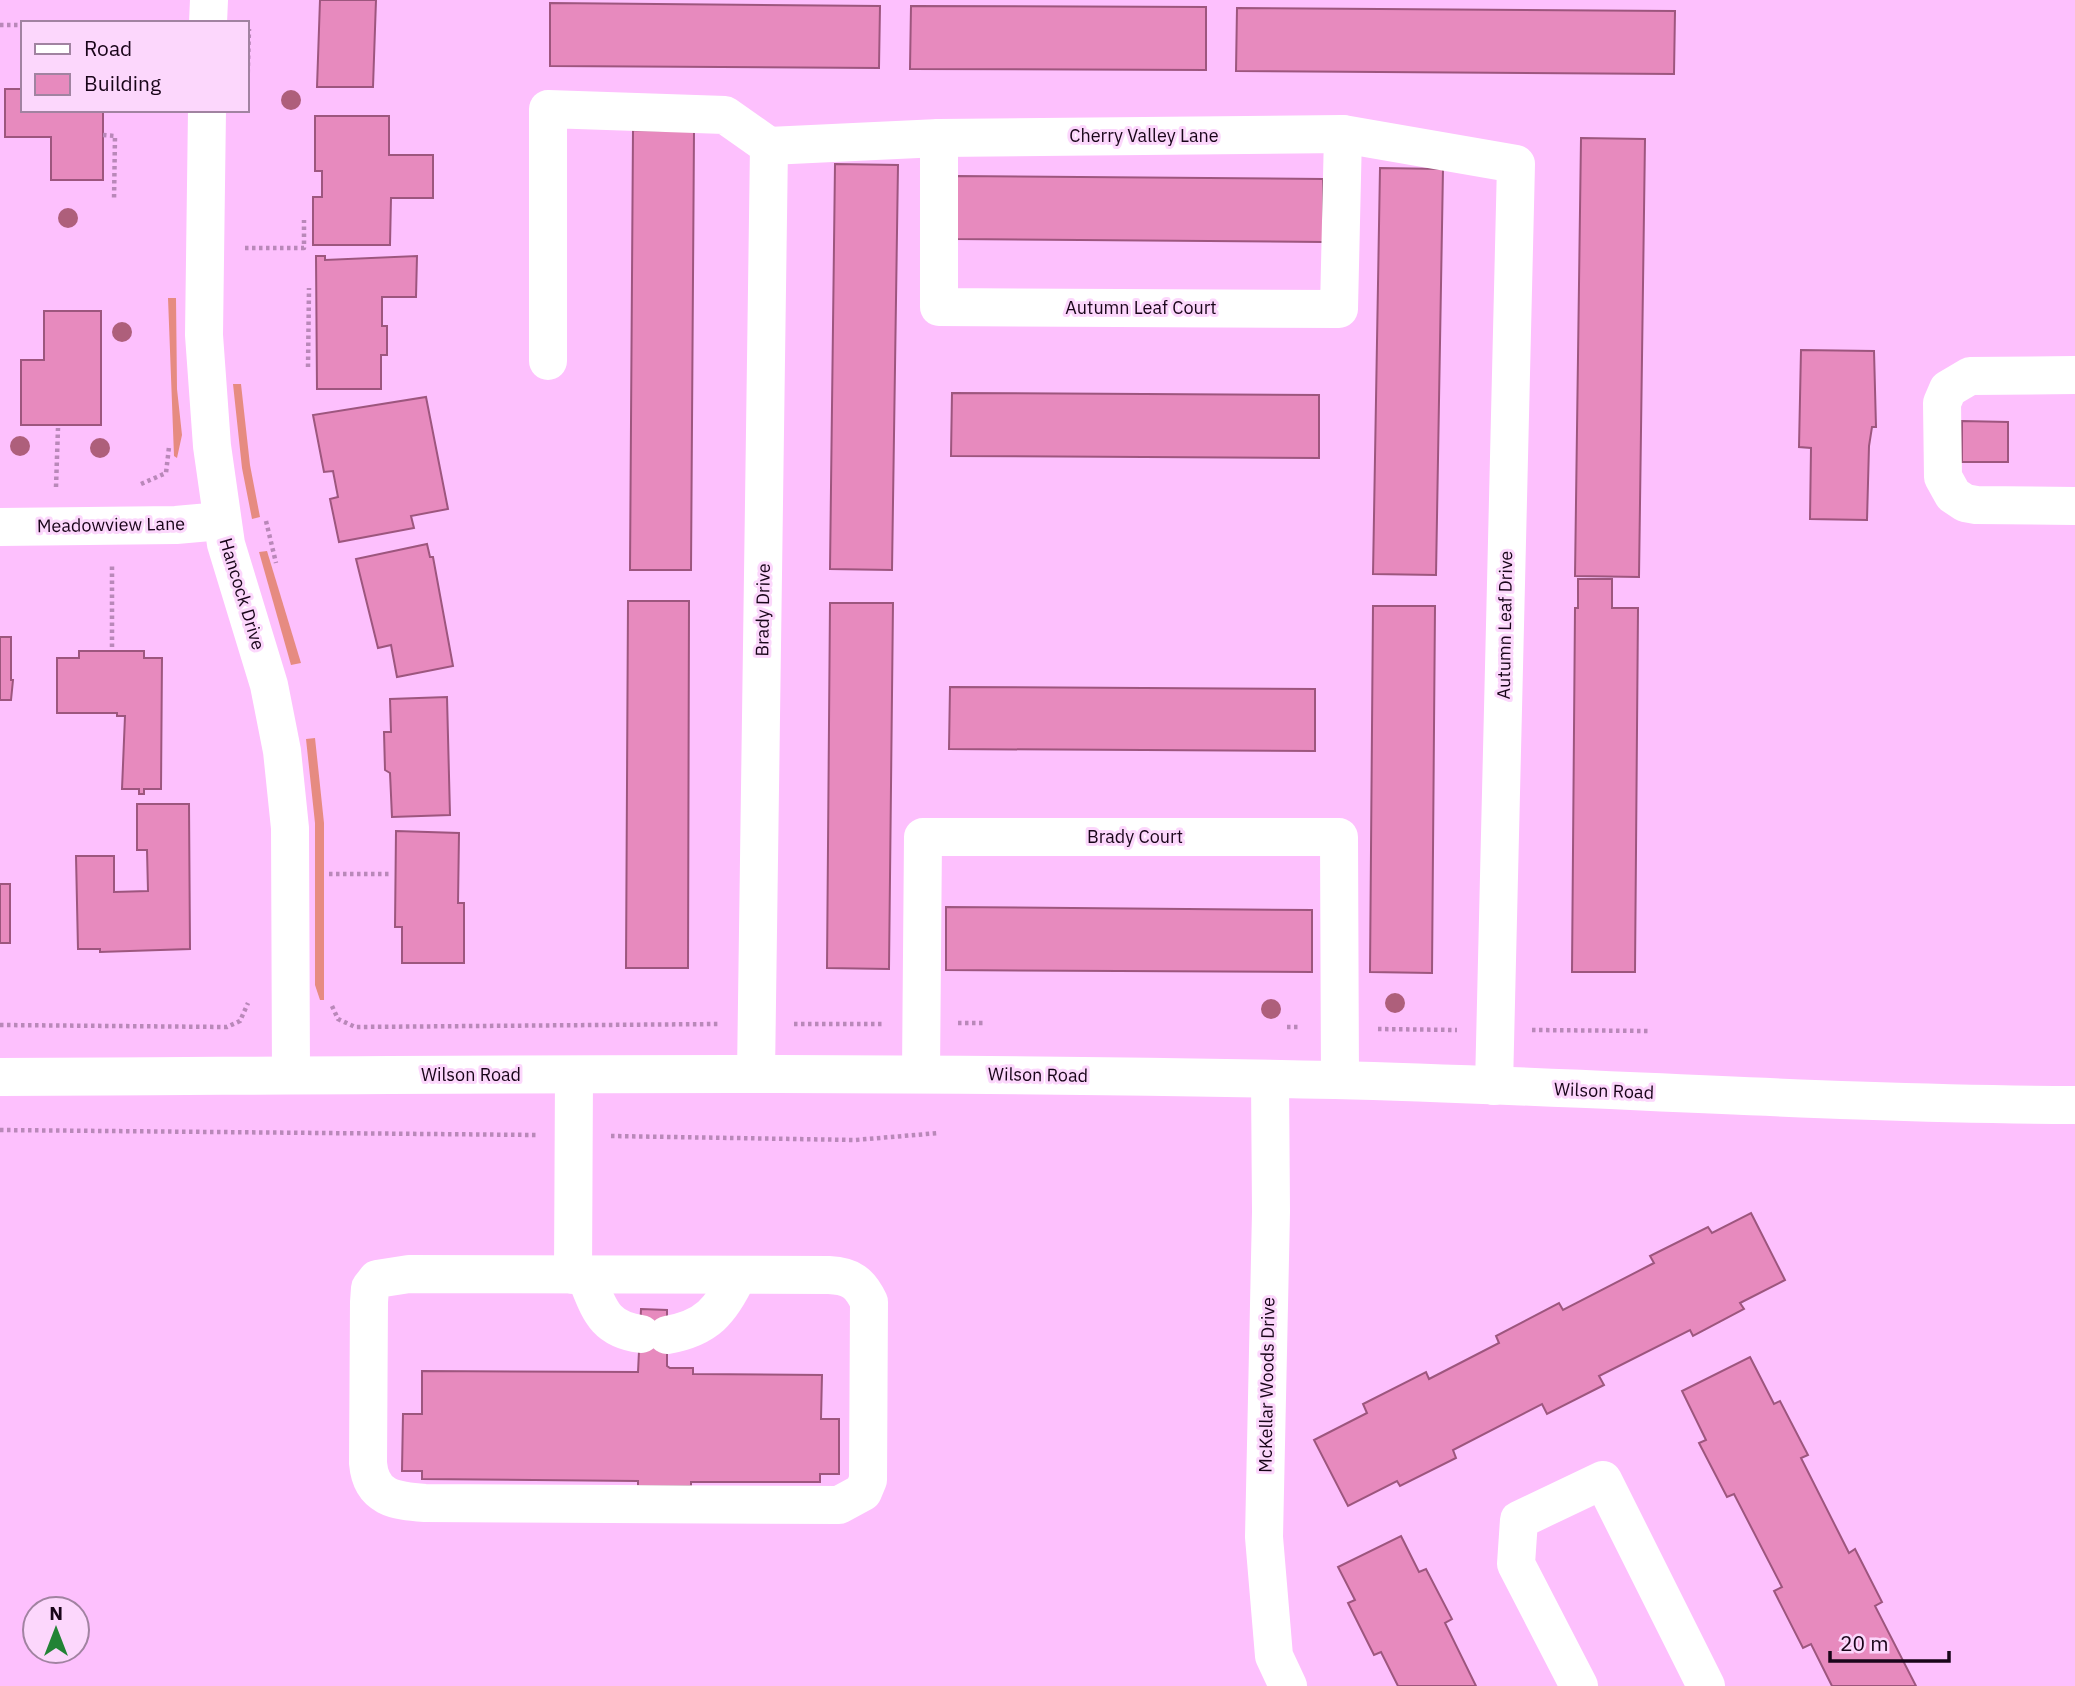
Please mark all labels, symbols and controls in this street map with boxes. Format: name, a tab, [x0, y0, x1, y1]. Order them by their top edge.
legend	[21, 21, 248, 112]
text: Road	[84, 34, 132, 62]
text: Building	[84, 69, 161, 97]
street label: Cherry Valley Lane	[1069, 124, 1219, 147]
street label: Autumn Leaf Court	[1065, 296, 1217, 319]
street label: Meadowview Lane	[37, 512, 185, 537]
street label: Hancock Drive	[215, 535, 270, 653]
street label: Autumn Leaf Drive	[1492, 550, 1517, 700]
street label: Brady Drive	[750, 563, 775, 657]
street label: Brady Court	[1087, 825, 1183, 848]
street label: Wilson Road	[988, 1062, 1088, 1087]
street label: Wilson Road	[421, 1063, 521, 1086]
street label: Wilson Road	[1554, 1077, 1654, 1104]
street label: McKellar Woods Drive	[1253, 1297, 1280, 1473]
north arrow	[21, 1595, 91, 1665]
text: N	[49, 1601, 63, 1625]
scale bar	[1830, 1620, 1949, 1664]
text: 20 m	[1840, 1629, 1889, 1657]

